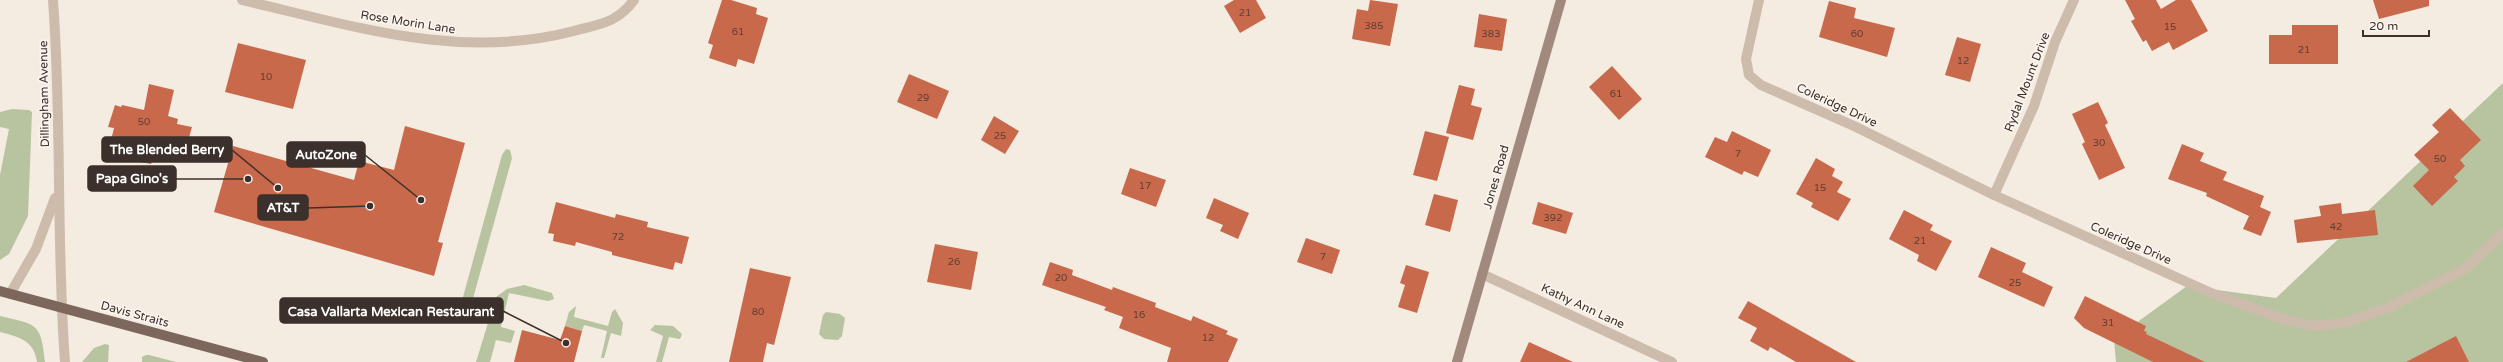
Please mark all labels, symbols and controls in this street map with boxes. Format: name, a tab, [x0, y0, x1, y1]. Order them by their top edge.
house number: 21	[1239, 7, 1251, 19]
street label: Rose Morin Lane	[359, 8, 457, 36]
scale bar	[2363, 12, 2429, 38]
text: 20 m	[2369, 19, 2398, 33]
house number: 385	[1365, 20, 1383, 32]
house number: 15	[2164, 21, 2176, 33]
house number: 61	[732, 26, 744, 38]
house number: 383	[1482, 28, 1500, 40]
house number: 60	[1851, 28, 1863, 40]
street label: Rydal Mount Drive	[2002, 30, 2053, 134]
street label: Dillingham Avenue	[36, 40, 52, 148]
house number: 21	[2298, 44, 2310, 56]
house number: 12	[1957, 55, 1969, 67]
house number: 10	[260, 71, 272, 83]
street label: Coleridge Drive	[1794, 80, 1880, 130]
house number: 61	[1610, 88, 1622, 100]
house number: 29	[917, 92, 929, 104]
house number: 50	[138, 116, 150, 128]
house number: 25	[994, 130, 1006, 142]
callout: The Blended Berry	[102, 137, 232, 162]
house number: 30	[2093, 137, 2105, 149]
text: The Blended Berry	[109, 142, 224, 158]
callout: AutoZone	[287, 142, 365, 167]
street label: Jones Road	[1480, 143, 1512, 211]
text: AutoZone	[295, 147, 357, 163]
house number: 7	[1735, 148, 1741, 160]
house number: 50	[2434, 153, 2446, 165]
callout: Papa Gino's	[88, 166, 176, 191]
text: Papa Gino's	[96, 171, 168, 187]
house number: 17	[1139, 180, 1151, 192]
house number: 15	[1814, 182, 1826, 194]
callout: AT&T	[258, 195, 308, 220]
text: AT&T	[266, 200, 301, 216]
house number: 392	[1544, 212, 1562, 224]
street label: Coleridge Drive	[2088, 219, 2174, 267]
house number: 42	[2330, 221, 2342, 233]
house number: 72	[612, 231, 624, 243]
house number: 21	[1914, 235, 1926, 247]
house number: 7	[1320, 251, 1326, 263]
house number: 26	[948, 256, 960, 268]
house number: 20	[1055, 272, 1067, 284]
house number: 25	[2009, 277, 2021, 289]
street label: Kathy Ann Lane	[1539, 281, 1627, 332]
street label: Davis Straits	[99, 298, 171, 330]
callout: Casa Vallarta Mexican Restaurant	[280, 298, 503, 323]
text: Casa Vallarta Mexican Restaurant	[288, 304, 494, 320]
house number: 80	[752, 306, 764, 318]
house number: 16	[1133, 309, 1145, 321]
house number: 31	[2102, 317, 2114, 329]
house number: 12	[1202, 332, 1214, 344]

